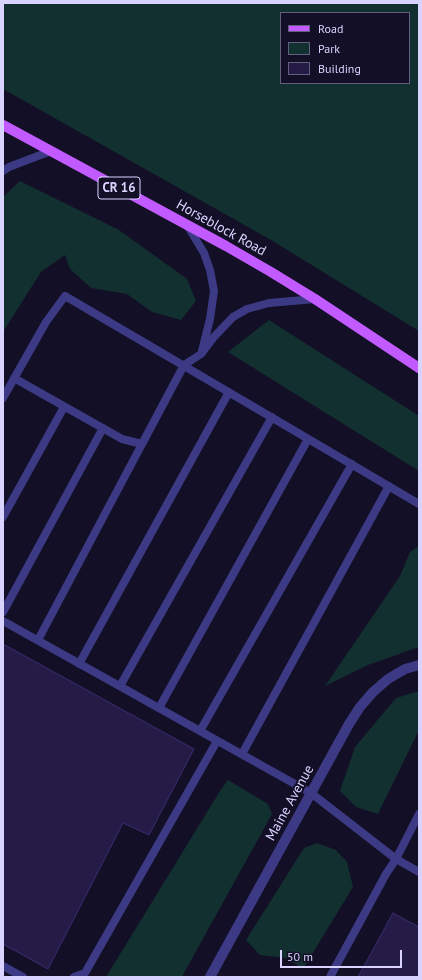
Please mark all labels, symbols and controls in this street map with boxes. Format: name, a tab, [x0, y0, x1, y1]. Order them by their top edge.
legend	[280, 12, 410, 84]
text: Road	[318, 21, 343, 36]
text: Park	[318, 41, 340, 56]
text: Building	[318, 61, 361, 76]
road number: CR 16	[98, 177, 140, 199]
street label: Horseblock Road	[173, 196, 269, 260]
street label: Maine Avenue	[262, 762, 318, 844]
scale bar	[282, 942, 404, 968]
text: 50 m	[287, 949, 313, 964]

